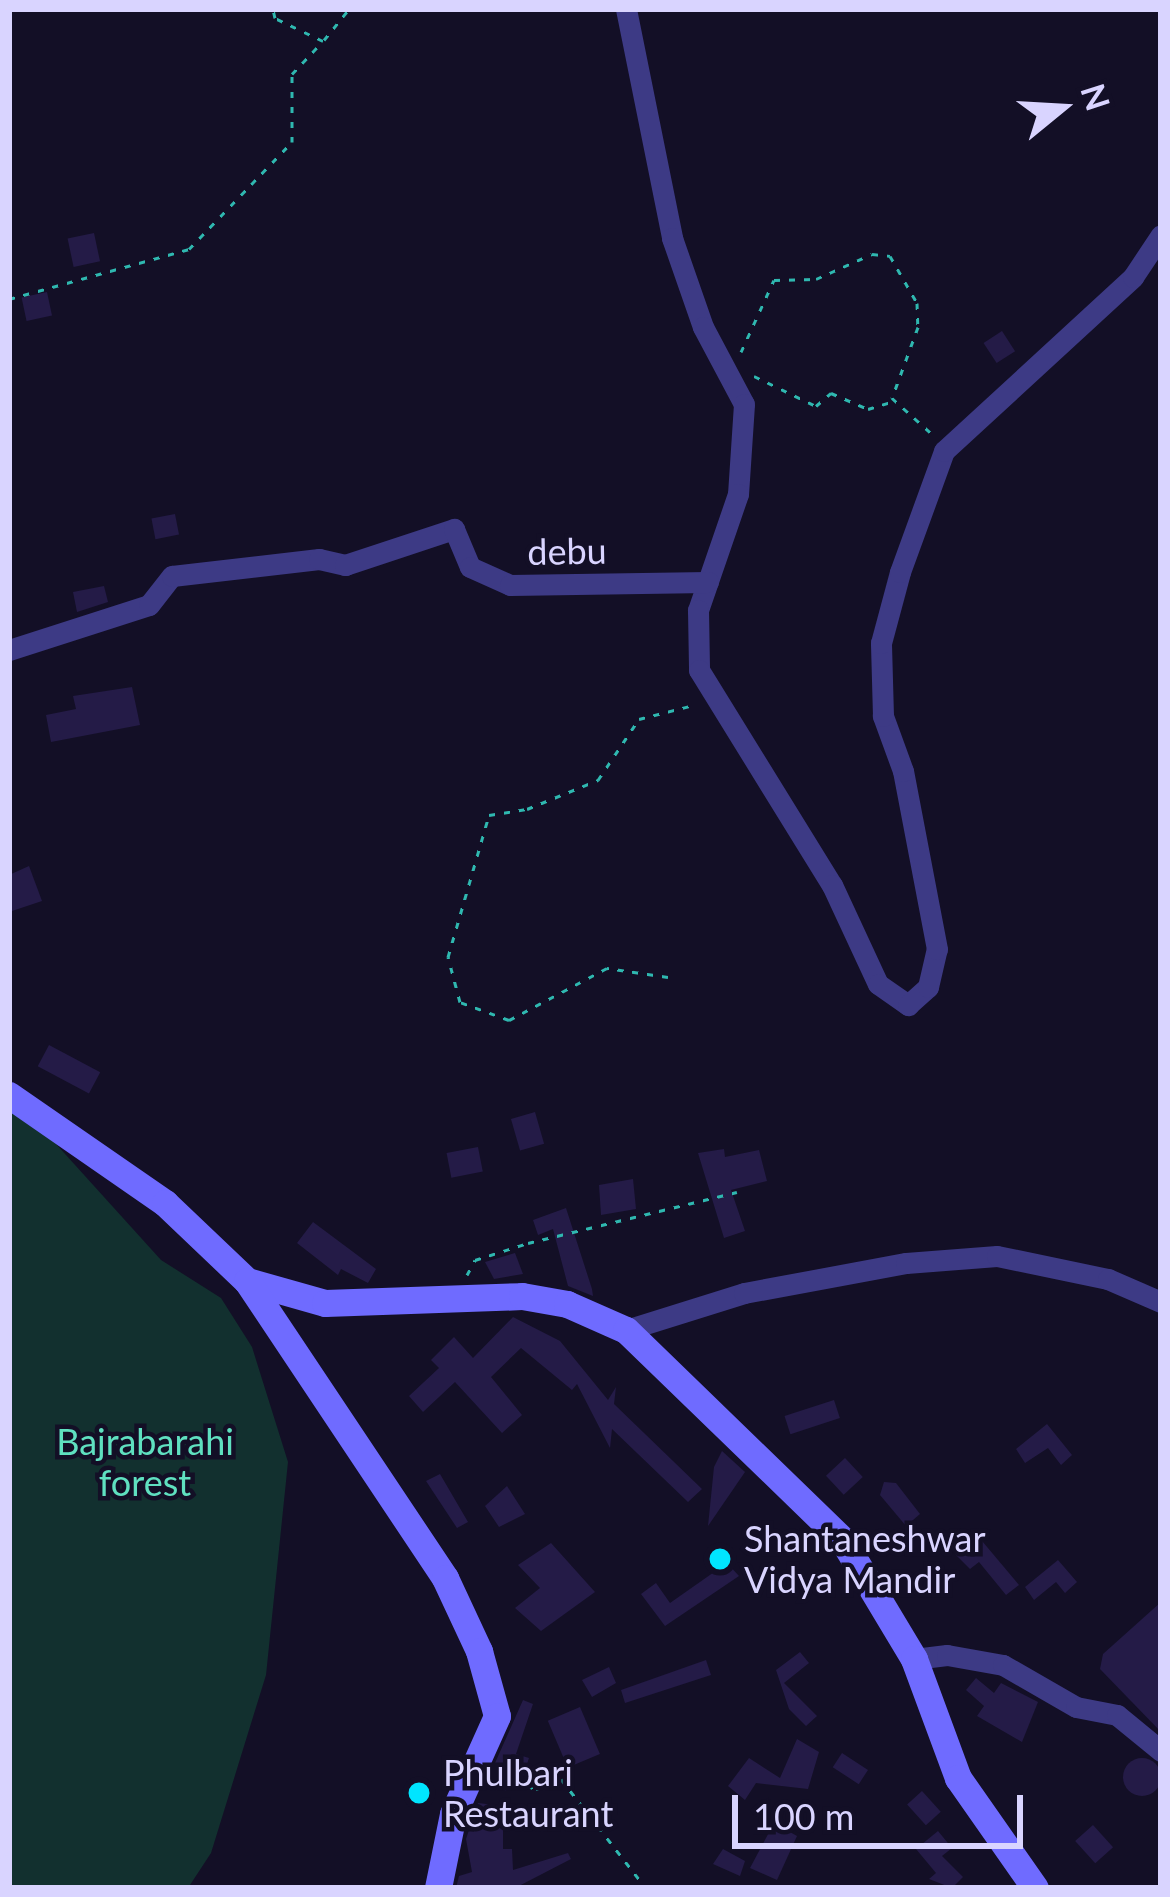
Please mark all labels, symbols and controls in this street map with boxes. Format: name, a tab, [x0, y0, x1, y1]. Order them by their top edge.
north arrow	[1002, 48, 1122, 168]
text: N	[1073, 79, 1119, 115]
street label: debu	[527, 529, 607, 573]
park label: Bajrabarahi forest	[56, 1419, 234, 1504]
place label: Shantaneshwar Vidya Mandir	[744, 1516, 986, 1601]
marker: Shantaneshwar Vidya Mandir	[707, 1546, 733, 1572]
place label: Phulbari Restaurant	[443, 1750, 613, 1835]
scale bar	[738, 1771, 1029, 1845]
marker: Phulbari Restaurant	[406, 1780, 432, 1806]
text: 100 m	[753, 1794, 854, 1838]

